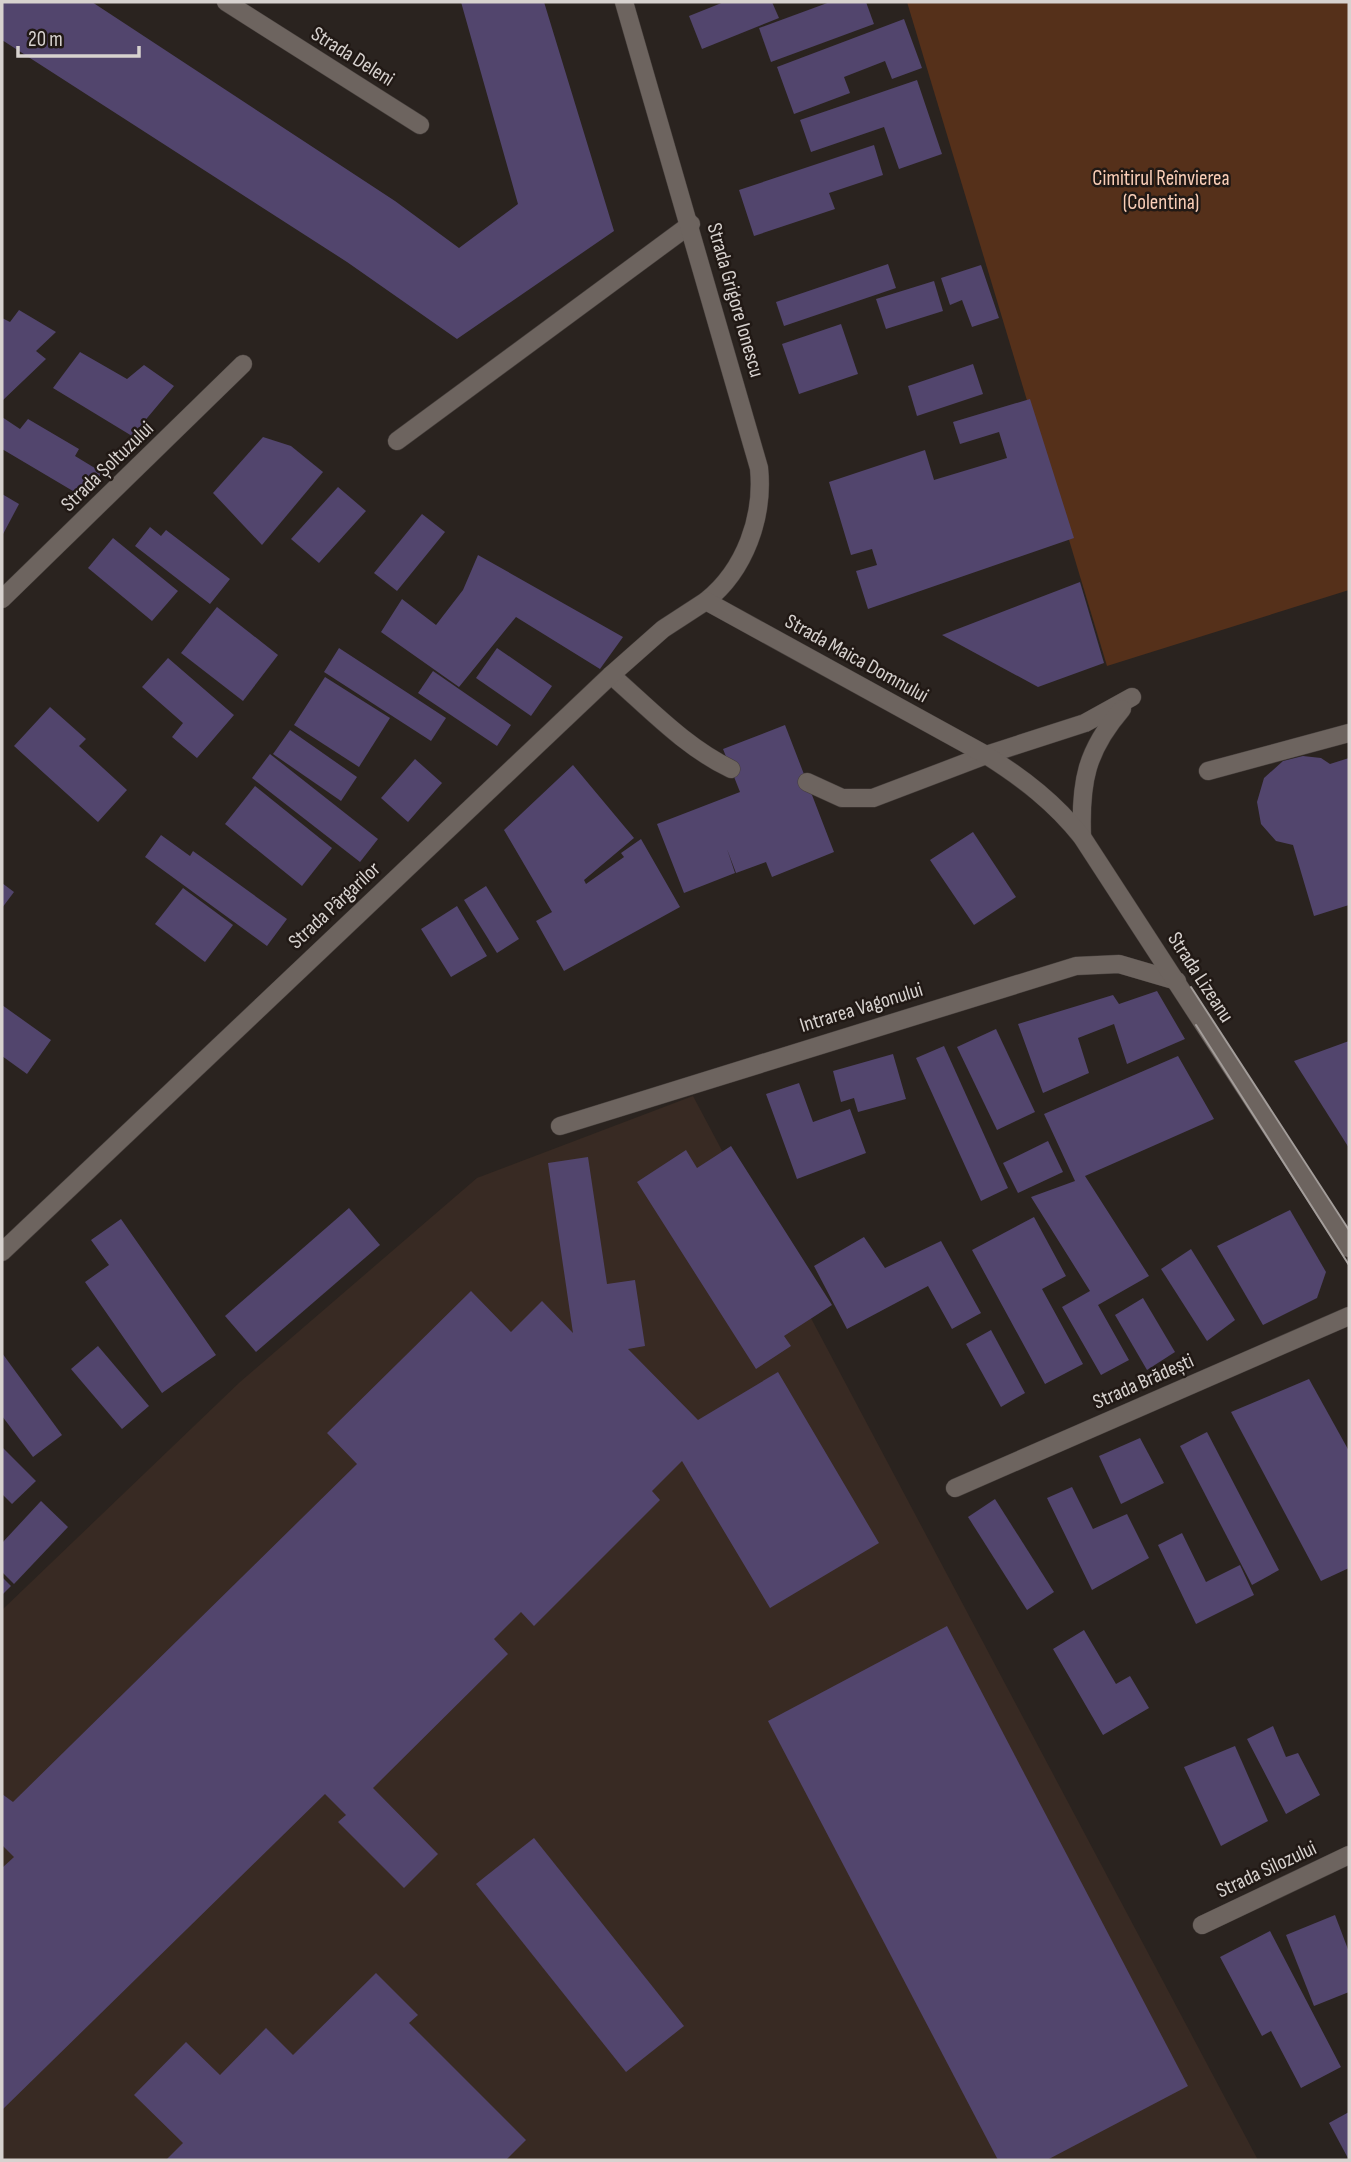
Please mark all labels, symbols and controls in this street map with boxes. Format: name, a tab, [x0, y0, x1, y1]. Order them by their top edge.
scale bar	[18, 14, 138, 58]
street label: Strada Deleni	[307, 21, 399, 92]
text: 20 m	[28, 27, 63, 52]
park label: Cimitirul Reînvierea (Colentina)	[1092, 166, 1230, 215]
street label: Strada Grigore Ionescu	[702, 220, 770, 380]
street label: Strada Șoltuzului	[56, 416, 159, 517]
street label: Strada Maica Domnului	[781, 609, 933, 708]
street label: Strada Pârgarilor	[283, 857, 385, 954]
street label: Strada Lizeanu	[1162, 927, 1239, 1027]
street label: Intrarea Vagonului	[797, 977, 926, 1038]
street label: Strada Brădești	[1089, 1348, 1197, 1415]
street label: Strada Silozului	[1212, 1835, 1320, 1904]

